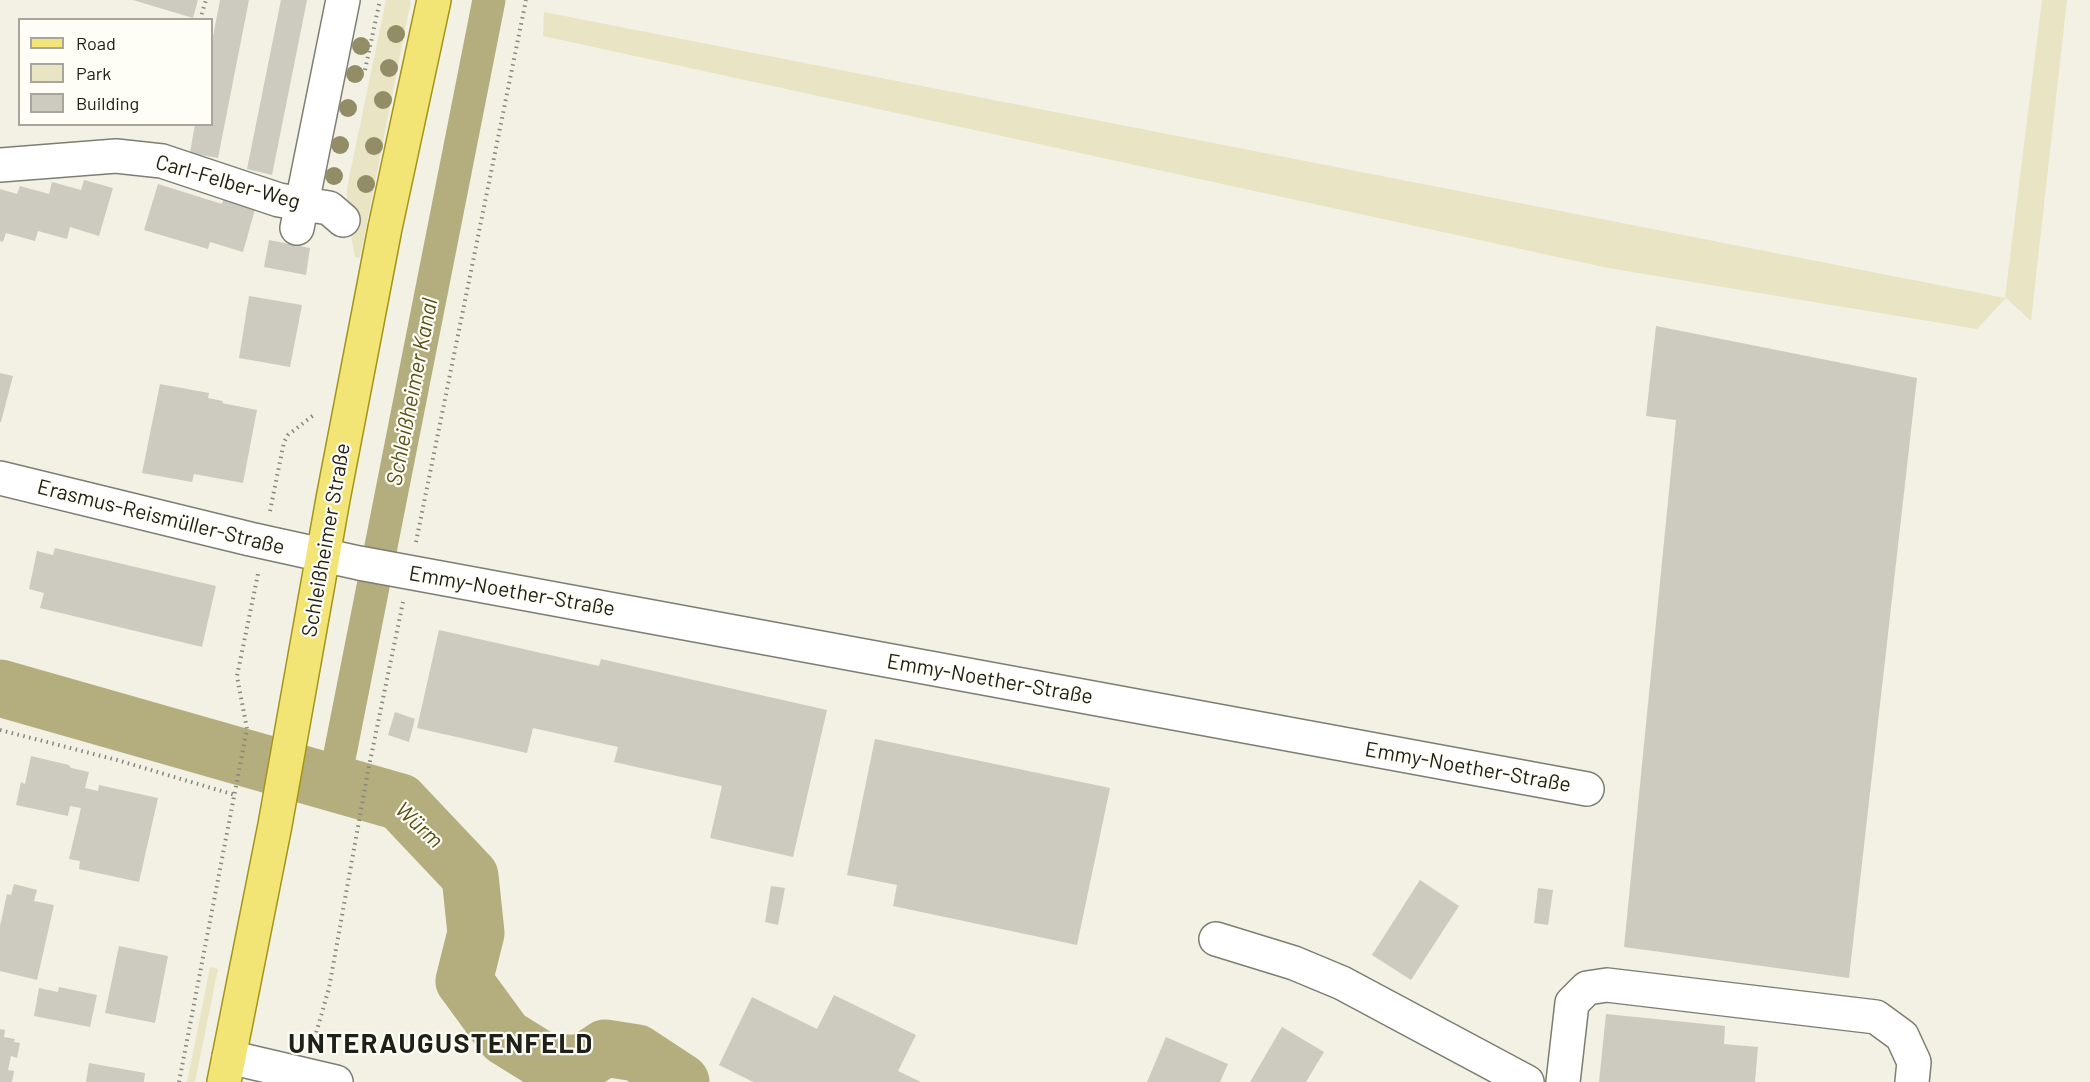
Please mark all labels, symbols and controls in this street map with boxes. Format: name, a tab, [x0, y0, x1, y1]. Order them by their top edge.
legend	[18, 18, 213, 126]
text: Road	[76, 32, 116, 54]
text: Park	[76, 62, 111, 84]
text: Building	[76, 92, 139, 114]
street label: Carl-Felber-Weg	[153, 149, 303, 215]
water label: Schleißheimer Kanal	[381, 296, 443, 488]
street label: Schleißheimer Straße	[297, 441, 355, 639]
street label: Erasmus-Reismüller-Straße	[35, 474, 287, 560]
street label: Emmy-Noether-Straße	[407, 560, 617, 622]
street label: Emmy-Noether-Straße	[885, 648, 1095, 710]
street label: Emmy-Noether-Straße	[1363, 736, 1573, 798]
water label: Würm	[390, 796, 448, 854]
district label: UNTERAUGUSTENFELD	[288, 1028, 594, 1060]

